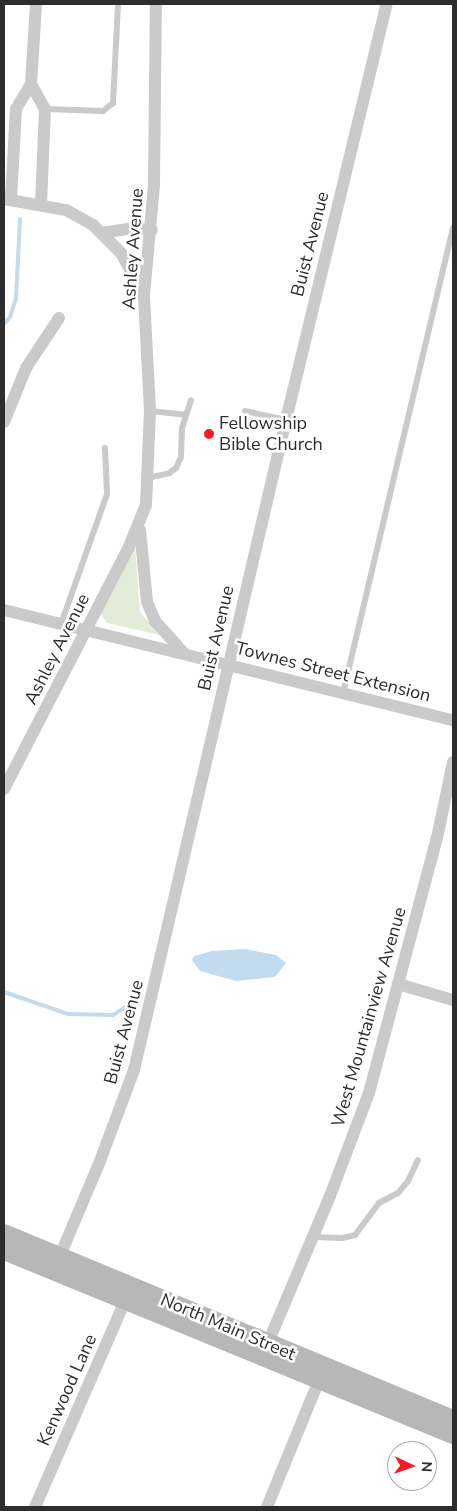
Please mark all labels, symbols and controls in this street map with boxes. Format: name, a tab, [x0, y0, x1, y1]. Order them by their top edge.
street label: Ashley Avenue	[118, 188, 148, 310]
street label: Buist Avenue	[287, 189, 333, 299]
place label: Fellowship Bible Church	[219, 413, 323, 456]
marker: Fellowship Bible Church	[203, 428, 215, 440]
street label: Buist Avenue	[193, 583, 239, 693]
street label: Ashley Avenue	[20, 590, 94, 708]
street label: Townes Street Extension	[233, 637, 433, 707]
street label: West Mountainview Avenue	[327, 905, 411, 1129]
street label: Buist Avenue	[100, 977, 148, 1087]
street label: North Main Street	[157, 1289, 299, 1365]
street label: Kenwood Lane	[33, 1331, 101, 1449]
north arrow	[387, 1441, 437, 1491]
text: N	[417, 1461, 436, 1472]

